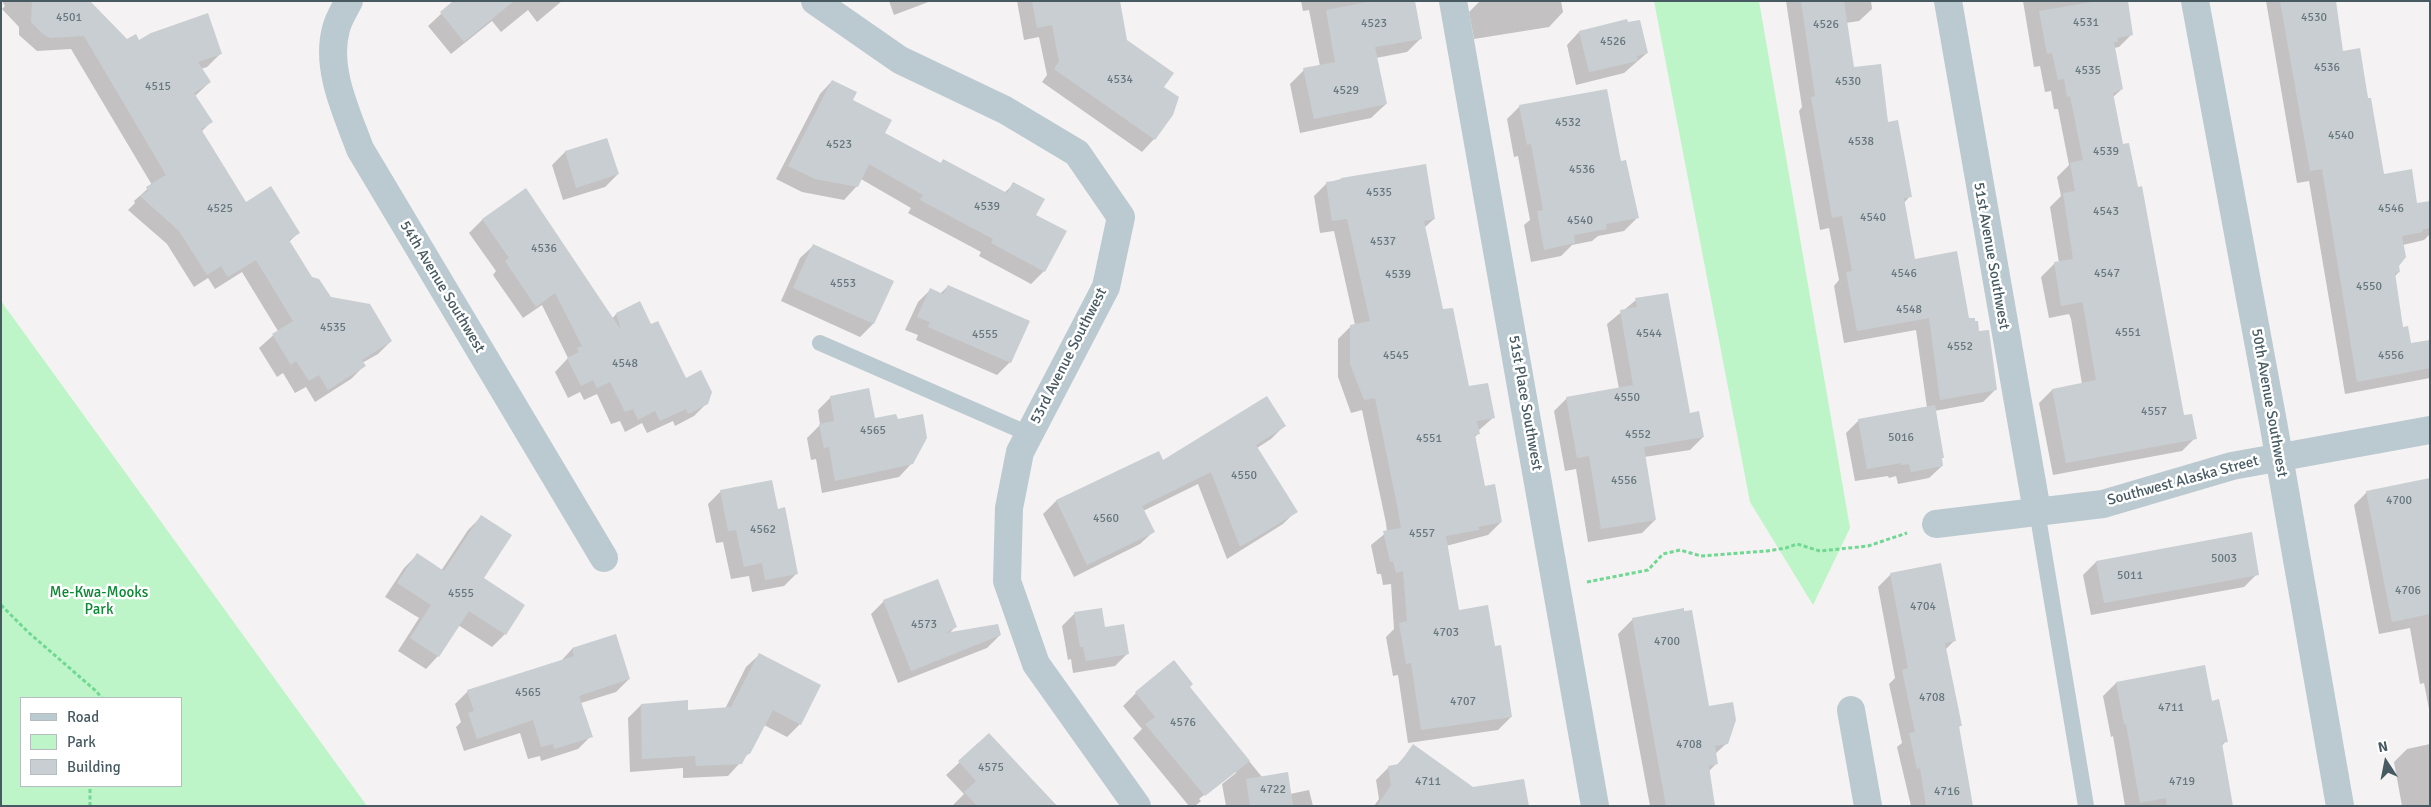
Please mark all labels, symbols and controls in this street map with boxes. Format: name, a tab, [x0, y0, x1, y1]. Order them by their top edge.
house number: 4501	[56, 11, 82, 25]
house number: 4530	[2301, 11, 2327, 25]
house number: 4531	[2073, 16, 2099, 30]
house number: 4523	[1361, 17, 1387, 31]
house number: 4526	[1813, 18, 1839, 32]
house number: 4526	[1600, 35, 1626, 49]
house number: 4536	[2314, 61, 2340, 75]
house number: 4535	[2075, 64, 2101, 78]
house number: 4534	[1107, 73, 1133, 87]
house number: 4530	[1835, 75, 1861, 89]
house number: 4515	[145, 80, 171, 94]
house number: 4529	[1333, 84, 1359, 98]
house number: 4532	[1555, 116, 1581, 130]
house number: 4540	[2328, 129, 2354, 143]
house number: 4538	[1848, 135, 1874, 149]
house number: 4523	[826, 138, 852, 152]
house number: 4539	[2093, 145, 2119, 159]
house number: 4536	[1569, 163, 1595, 177]
street label: 51st Avenue Southwest	[1969, 181, 2013, 331]
house number: 4535	[1366, 186, 1392, 200]
house number: 4539	[974, 200, 1000, 214]
house number: 4525	[207, 202, 233, 216]
house number: 4546	[2378, 202, 2404, 216]
house number: 4543	[2093, 205, 2119, 219]
house number: 4540	[1860, 211, 1886, 225]
house number: 4540	[1567, 214, 1593, 228]
street label: 54th Avenue Southwest	[395, 218, 489, 356]
house number: 4537	[1370, 235, 1396, 249]
house number: 4536	[531, 242, 557, 256]
house number: 4546	[1891, 267, 1917, 281]
house number: 4547	[2094, 267, 2120, 281]
house number: 4539	[1385, 268, 1411, 282]
house number: 4553	[830, 277, 856, 291]
house number: 4550	[2356, 280, 2382, 294]
street label: 53rd Avenue Southwest	[1027, 285, 1111, 427]
house number: 4548	[1896, 303, 1922, 317]
house number: 4535	[320, 321, 346, 335]
house number: 4551	[2115, 326, 2141, 340]
house number: 4544	[1636, 327, 1662, 341]
street label: 50th Avenue Southwest	[2247, 327, 2291, 479]
house number: 4555	[972, 328, 998, 342]
street label: 51st Place Southwest	[1504, 334, 1546, 472]
house number: 4552	[1947, 340, 1973, 354]
house number: 4545	[1383, 349, 1409, 363]
house number: 4556	[2378, 349, 2404, 363]
house number: 4548	[612, 357, 638, 371]
house number: 4550	[1614, 391, 1640, 405]
house number: 4557	[2141, 405, 2167, 419]
house number: 4565	[860, 424, 886, 438]
house number: 4552	[1625, 428, 1651, 442]
house number: 5016	[1888, 431, 1914, 445]
house number: 4551	[1416, 432, 1442, 446]
street label: Southwest Alaska Street	[2105, 452, 2261, 510]
house number: 4550	[1231, 469, 1257, 483]
house number: 4556	[1611, 474, 1637, 488]
house number: 4700	[2386, 494, 2412, 508]
house number: 4560	[1093, 512, 1119, 526]
house number: 4562	[750, 523, 776, 537]
house number: 4557	[1409, 527, 1435, 541]
house number: 5003	[2211, 552, 2237, 566]
house number: 5011	[2117, 569, 2143, 583]
park label: Me-Kwa-Mooks Park	[50, 584, 148, 619]
house number: 4706	[2395, 584, 2421, 598]
house number: 4555	[448, 587, 474, 601]
house number: 4704	[1910, 600, 1936, 614]
house number: 4573	[911, 618, 937, 632]
house number: 4703	[1433, 626, 1459, 640]
house number: 4700	[1654, 635, 1680, 649]
house number: 4565	[515, 686, 541, 700]
house number: 4708	[1919, 691, 1945, 705]
house number: 4707	[1450, 695, 1476, 709]
legend	[20, 697, 182, 787]
house number: 4711	[2158, 701, 2184, 715]
text: Road	[67, 708, 99, 726]
house number: 4576	[1170, 716, 1196, 730]
text: Park	[67, 733, 96, 751]
north arrow	[2361, 737, 2411, 787]
house number: 4708	[1676, 738, 1702, 752]
text: N	[2377, 738, 2389, 756]
text: Building	[67, 758, 121, 776]
house number: 4575	[978, 761, 1004, 775]
house number: 4711	[1415, 775, 1441, 789]
house number: 4719	[2169, 775, 2195, 789]
house number: 4722	[1260, 783, 1286, 797]
house number: 4716	[1934, 785, 1960, 799]

